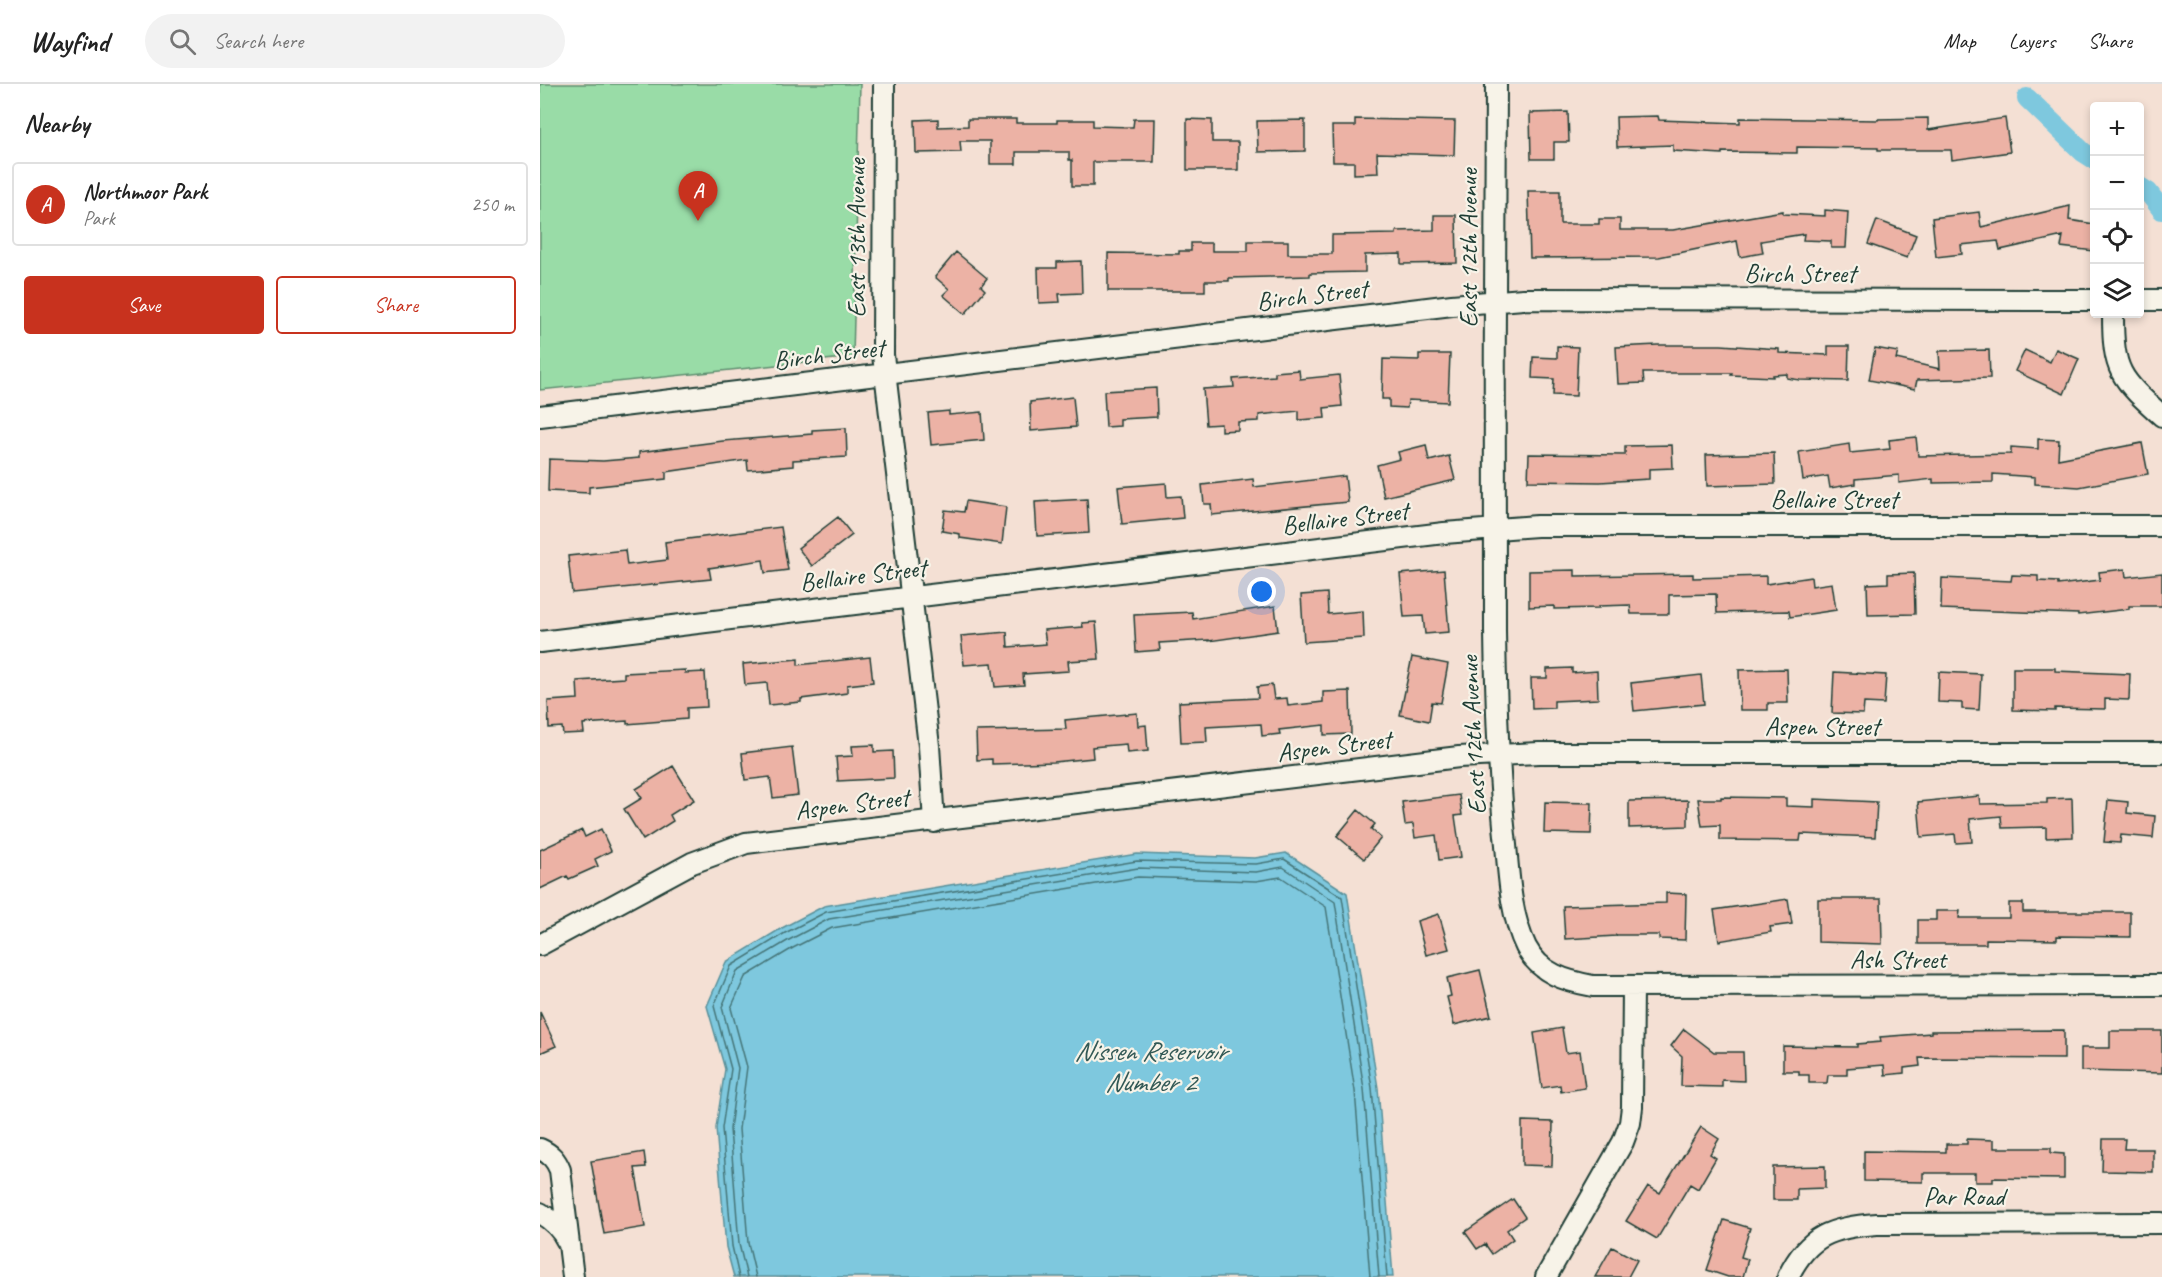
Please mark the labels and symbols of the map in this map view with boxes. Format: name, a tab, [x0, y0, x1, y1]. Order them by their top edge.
street label: East 13th Avenue	[840, 157, 873, 317]
street label: East 12th Avenue	[1452, 167, 1485, 327]
pin: A	[678, 172, 718, 221]
street label: Birch Street	[1744, 257, 1859, 290]
street label: Birch Street	[1255, 271, 1373, 318]
street label: Birch Street	[772, 330, 890, 377]
street label: Bellaire Street	[1770, 483, 1901, 516]
street label: Bellaire Street	[1280, 493, 1413, 542]
street label: Bellaire Street	[798, 550, 931, 599]
your location	[1247, 577, 1276, 606]
street label: East 12th Avenue	[1452, 653, 1494, 815]
street label: Aspen Street	[1765, 710, 1883, 743]
street label: Aspen Street	[1275, 722, 1396, 769]
street label: Aspen Street	[793, 780, 914, 827]
street label: Ash Street	[1850, 943, 1948, 976]
water label: Nissen Reservoir Number 2	[1074, 1034, 1231, 1099]
street label: Par Road	[1923, 1180, 2008, 1213]

